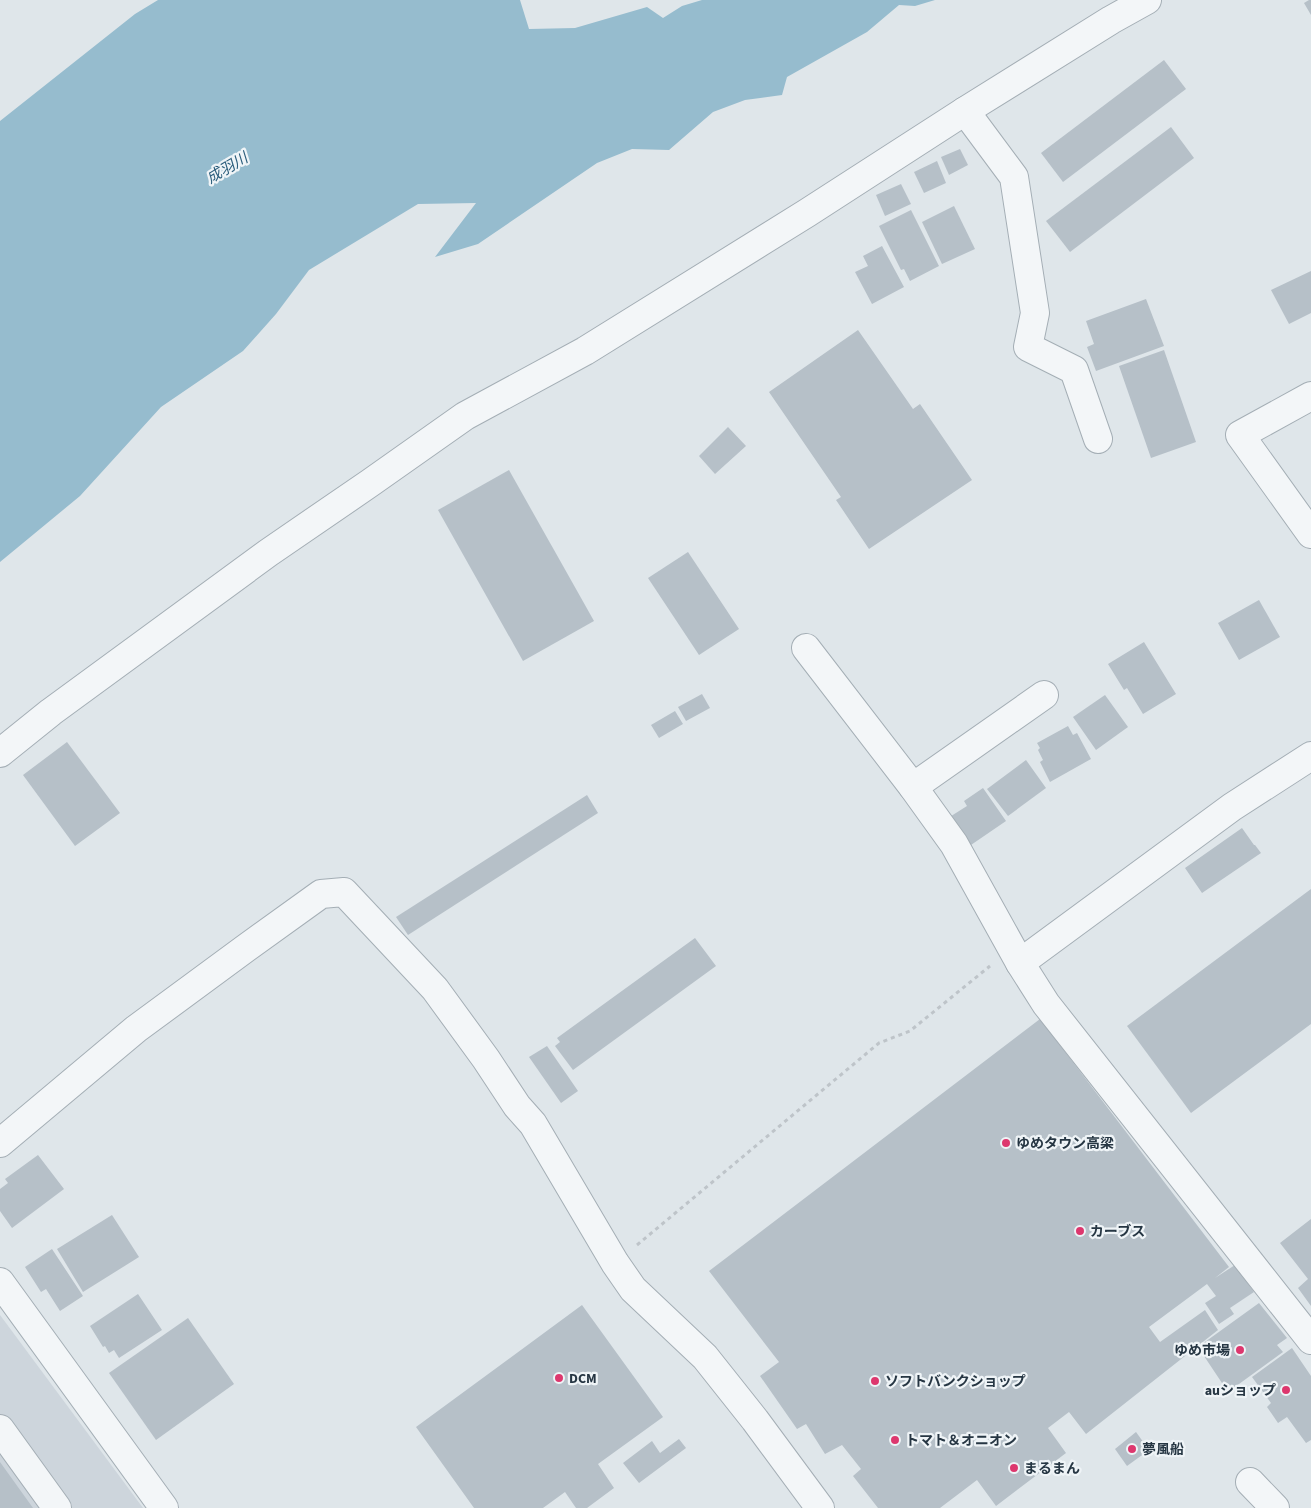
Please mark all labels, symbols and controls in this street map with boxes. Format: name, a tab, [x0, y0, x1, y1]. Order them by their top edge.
water label: 成羽川	[203, 147, 254, 189]
place label: ゆめタウン高梁	[1016, 1134, 1114, 1154]
marker: ゆめタウン高梁	[1000, 1137, 1012, 1149]
place label: カーブス	[1090, 1222, 1145, 1242]
marker: カーブス	[1074, 1225, 1086, 1237]
place label: ゆめ市場	[1174, 1341, 1230, 1361]
marker: ゆめ市場	[1234, 1344, 1246, 1356]
place label: DCM	[569, 1369, 597, 1389]
marker: DCM	[553, 1372, 565, 1384]
place label: ソフトバンクショップ	[885, 1372, 1026, 1392]
marker: ソフトバンクショップ	[869, 1375, 881, 1387]
place label: auショップ	[1205, 1381, 1276, 1401]
marker: auショップ	[1280, 1384, 1292, 1396]
place label: トマト＆オニオン	[905, 1431, 1017, 1451]
marker: トマト＆オニオン	[889, 1434, 901, 1446]
place label: 夢風船	[1142, 1440, 1184, 1460]
marker: 夢風船	[1126, 1443, 1138, 1455]
place label: まるまん	[1024, 1459, 1080, 1479]
marker: まるまん	[1008, 1462, 1020, 1474]

